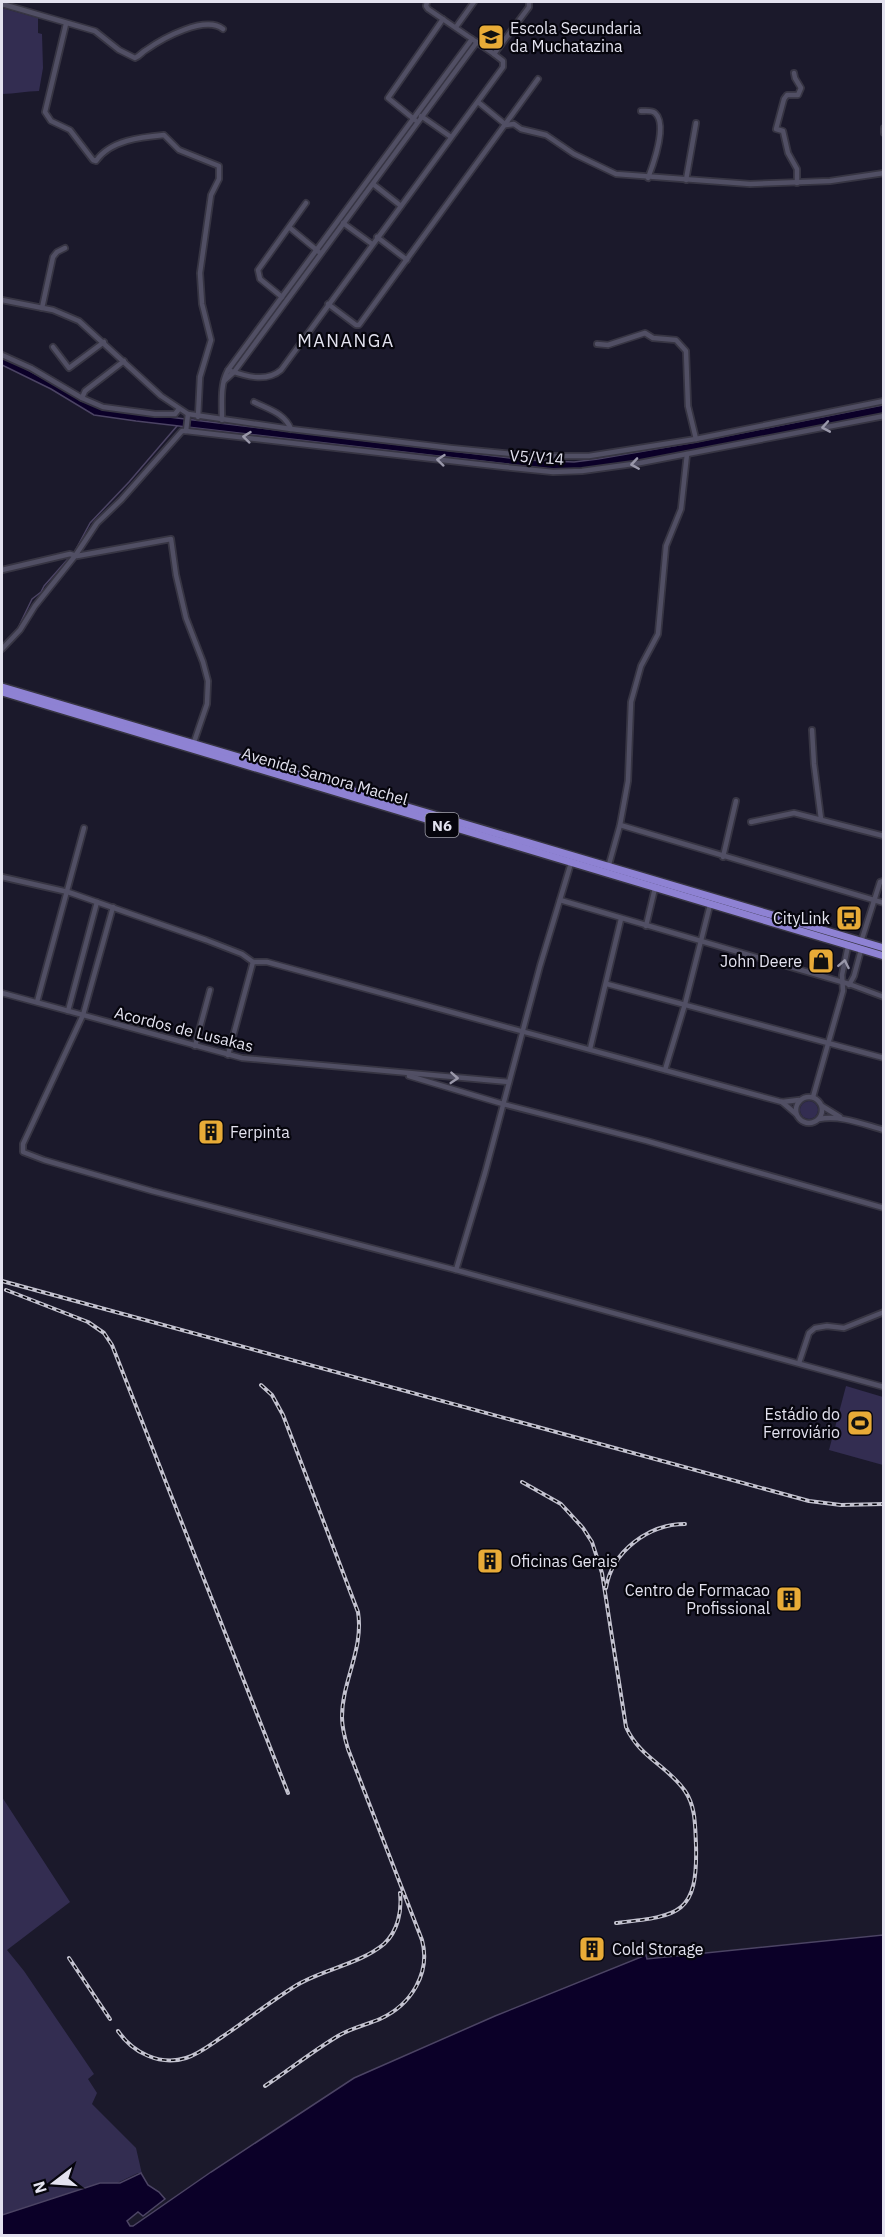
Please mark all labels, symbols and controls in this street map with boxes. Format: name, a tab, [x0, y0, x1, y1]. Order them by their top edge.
place label: Escola Secundaria da Muchatazina	[510, 18, 642, 56]
school or university icon: Escola Secundaria da Muchatazina	[476, 22, 506, 52]
district label: MANANGA	[297, 329, 395, 352]
one-way arrow	[821, 421, 831, 433]
one-way arrow	[242, 431, 252, 444]
street label: V5/V14	[509, 445, 565, 469]
one-way arrow	[436, 454, 445, 467]
one-way arrow	[630, 457, 639, 469]
street label: Avenida Samora Machel	[240, 743, 410, 809]
road number: N6	[426, 813, 458, 837]
bus stop icon: CityLink	[834, 903, 864, 933]
place label: CityLink	[773, 908, 831, 928]
shop icon: John Deere	[806, 946, 836, 976]
place label: John Deere	[720, 951, 802, 971]
one-way arrow	[837, 959, 850, 969]
street label: Acordos de Lusakas	[112, 1002, 256, 1056]
one-way arrow	[450, 1071, 459, 1084]
building icon: Ferpinta	[196, 1117, 226, 1147]
place label: Ferpinta	[230, 1122, 290, 1142]
place label: Estádio do Ferroviário	[763, 1404, 840, 1442]
sports icon: Estádio do Ferroviário	[845, 1408, 875, 1438]
building icon: Oficinas Gerais	[475, 1546, 505, 1576]
place label: Oficinas Gerais	[510, 1551, 618, 1571]
place label: Centro de Formacao Profissional	[625, 1580, 770, 1618]
building icon: Centro de Formacao Profissional	[774, 1584, 804, 1614]
building icon: Cold Storage	[577, 1934, 607, 1964]
place label: Cold Storage	[612, 1939, 704, 1959]
north arrow	[24, 2153, 84, 2213]
text: N	[28, 2179, 51, 2196]

